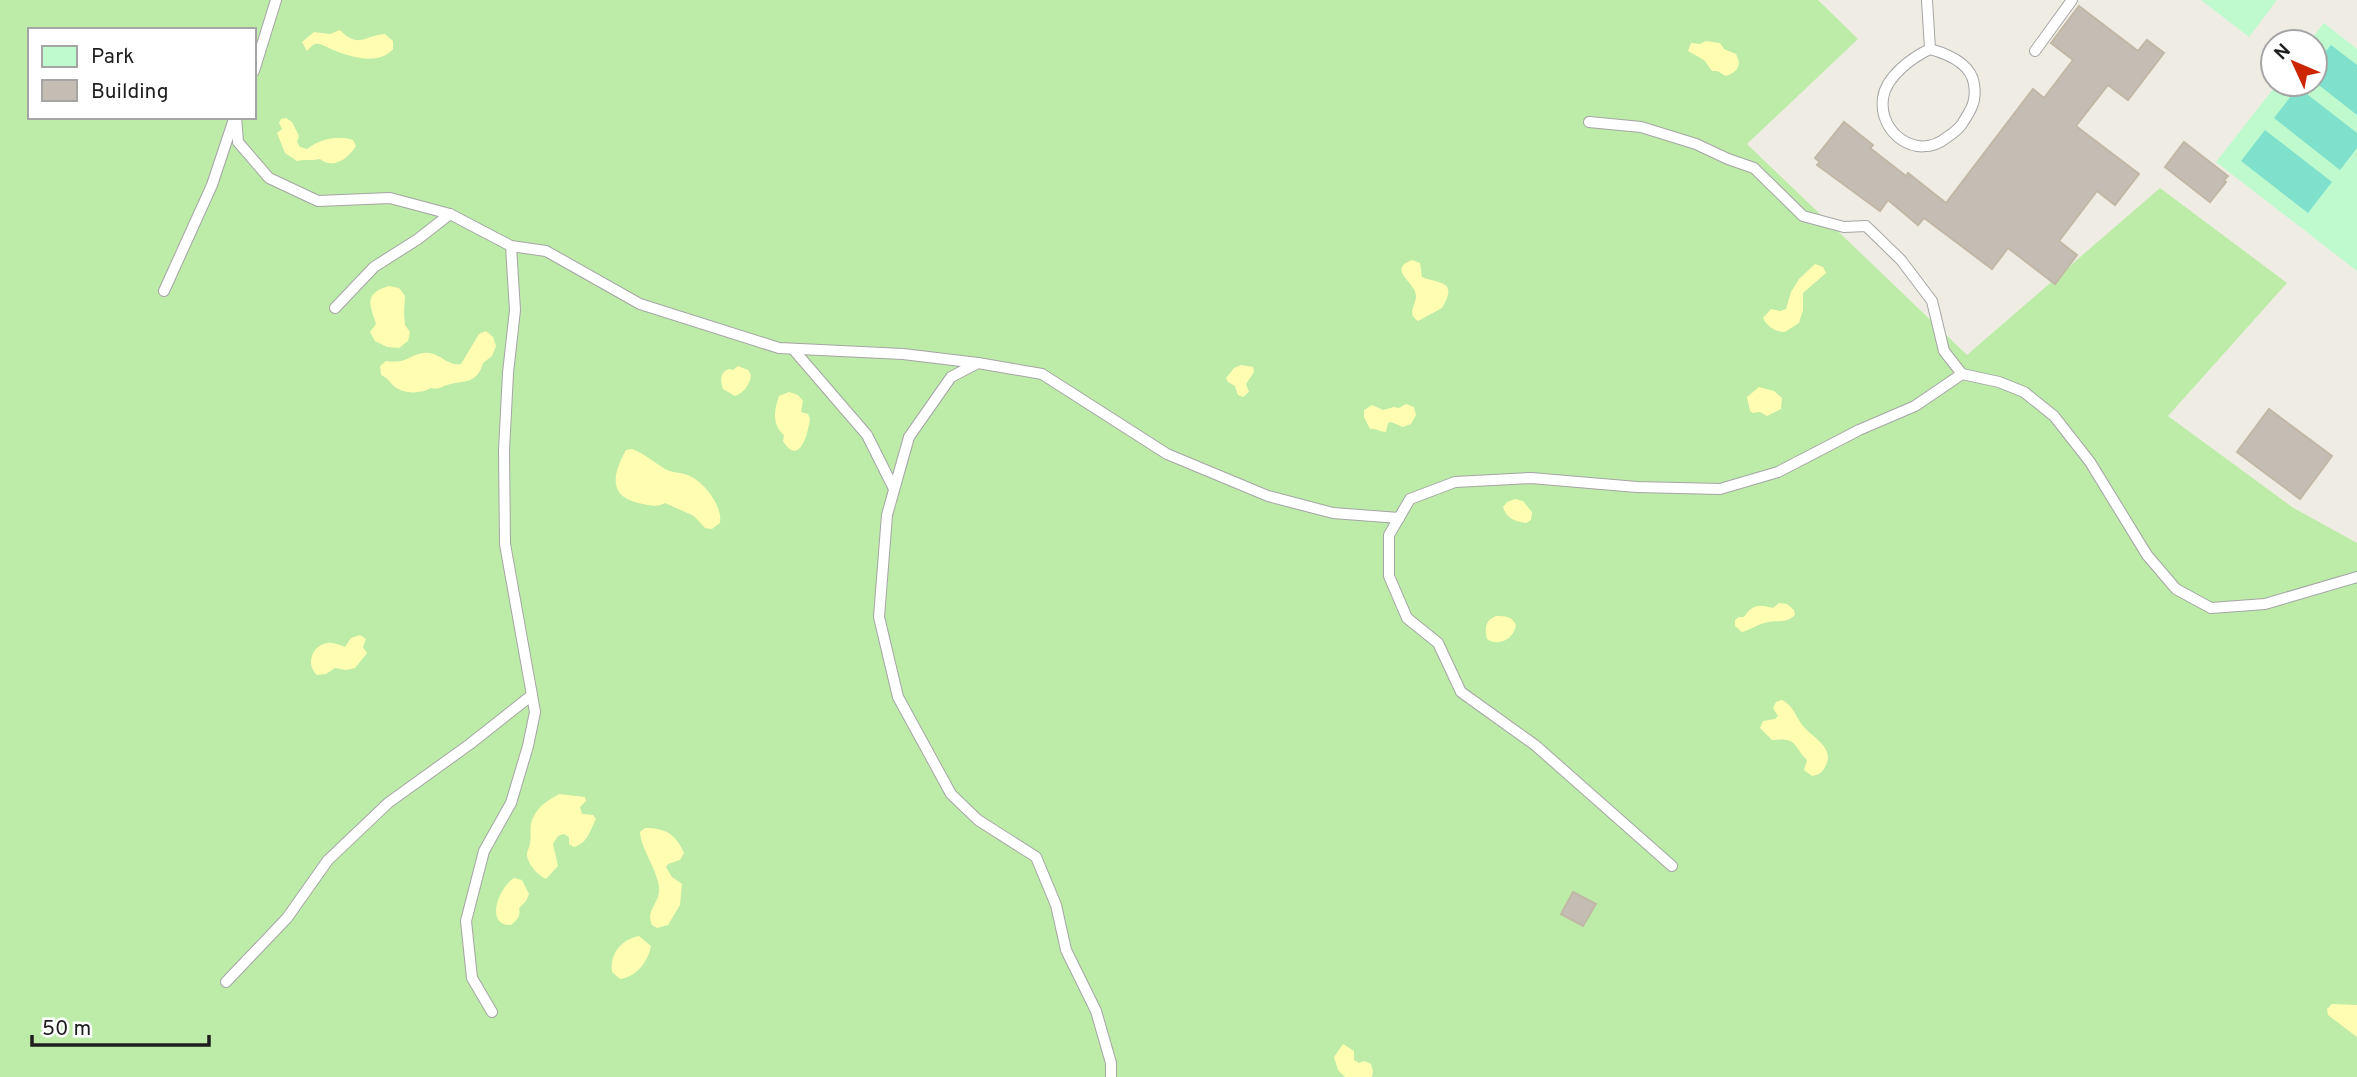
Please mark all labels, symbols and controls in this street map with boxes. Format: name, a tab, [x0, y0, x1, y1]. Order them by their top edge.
legend	[28, 28, 256, 119]
north arrow	[2259, 28, 2329, 98]
text: N	[2270, 39, 2297, 66]
text: Park	[91, 44, 134, 71]
text: Building	[91, 79, 169, 106]
scale bar	[32, 1004, 208, 1048]
text: 50 m	[42, 1016, 91, 1043]

